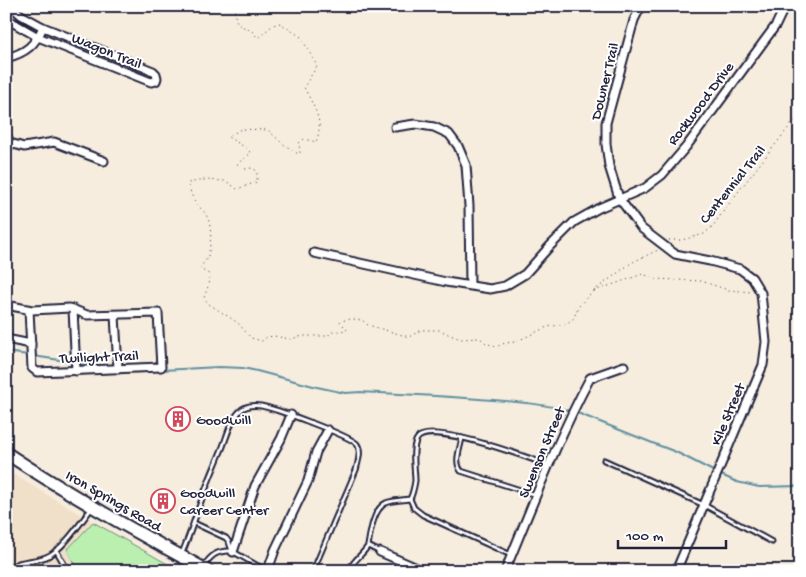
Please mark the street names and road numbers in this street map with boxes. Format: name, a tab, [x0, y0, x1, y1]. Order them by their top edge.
street label: Wagon Trail	[69, 30, 144, 74]
street label: Downer Trail	[587, 41, 624, 123]
street label: Rockwood Drive	[664, 59, 739, 149]
street label: Centennial Trail	[697, 142, 771, 228]
street label: Twilight Trail	[58, 348, 139, 368]
street label: Kile Street	[708, 379, 751, 449]
street label: Swenson Street	[516, 403, 571, 501]
street label: Iron Springs Road	[62, 467, 165, 537]

